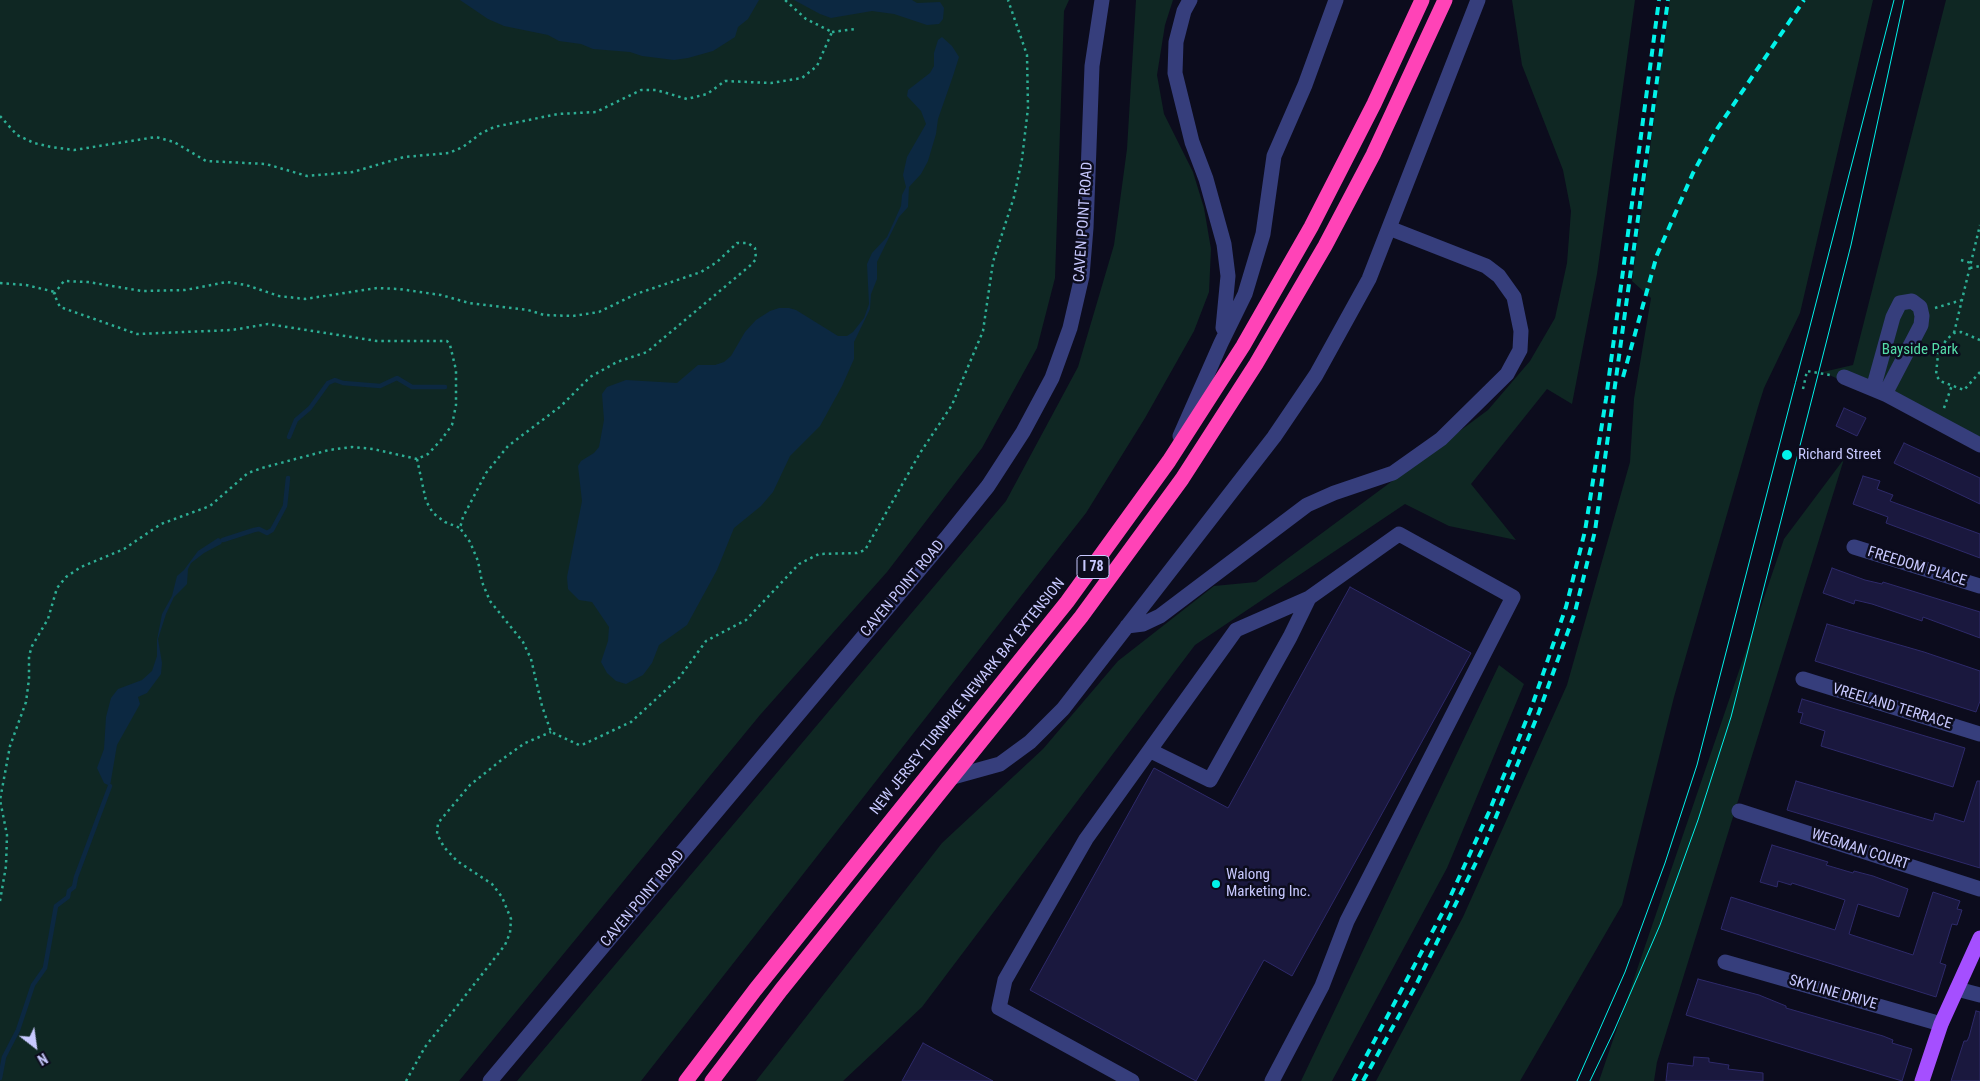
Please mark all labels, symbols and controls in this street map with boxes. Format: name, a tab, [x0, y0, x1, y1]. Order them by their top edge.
street label: CAVEN POINT ROAD	[1071, 161, 1097, 283]
park label: Bayside Park	[1882, 341, 1958, 359]
place label: Richard Street	[1798, 446, 1881, 464]
marker: Richard Street	[1780, 448, 1794, 462]
street label: CAVEN POINT ROAD	[857, 537, 949, 641]
street label: FREEDOM PLACE	[1865, 543, 1969, 591]
road number: I 78	[1077, 556, 1109, 578]
street label: NEW JERSEY TURNPIKE NEWARK BAY EXTENSION	[867, 575, 1069, 819]
street label: VREELAND TERRACE	[1830, 680, 1954, 734]
street label: WEGMAN COURT	[1809, 826, 1911, 874]
street label: CAVEN POINT ROAD	[597, 847, 689, 951]
place label: Walong Marketing Inc.	[1226, 866, 1311, 901]
marker: Walong Marketing Inc.	[1210, 878, 1222, 890]
street label: SKYLINE DRIVE	[1787, 972, 1879, 1014]
north arrow	[10, 1021, 60, 1071]
text: N	[35, 1050, 50, 1068]

